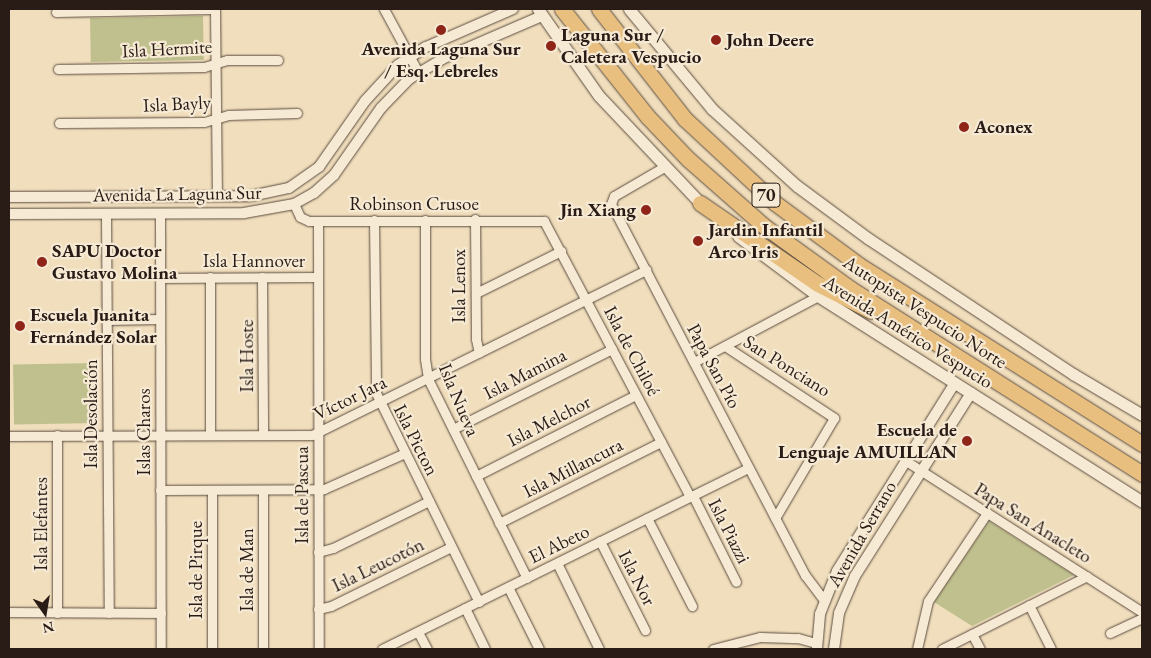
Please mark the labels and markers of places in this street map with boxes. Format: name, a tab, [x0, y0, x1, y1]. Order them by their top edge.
marker: Avenida Laguna Sur / Esq. Lebreles	[435, 24, 447, 36]
place label: Laguna Sur / Caletera Vespucio	[561, 24, 701, 68]
place label: John Deere	[726, 29, 814, 51]
marker: John Deere	[710, 34, 722, 46]
place label: Avenida Laguna Sur / Esq. Lebreles	[361, 38, 521, 82]
marker: Laguna Sur / Caletera Vespucio	[545, 40, 557, 52]
place label: Aconex	[974, 116, 1033, 138]
marker: Aconex	[958, 121, 970, 133]
place label: Jin Xiang	[560, 199, 636, 221]
marker: Jin Xiang	[640, 204, 652, 216]
place label: Jardin Infantil Arco Iris	[708, 219, 823, 263]
marker: Jardin Infantil Arco Iris	[692, 235, 704, 247]
place label: SAPU Doctor Gustavo Molina	[52, 240, 177, 284]
marker: SAPU Doctor Gustavo Molina	[36, 256, 48, 268]
place label: Escuela Juanita Fernández Solar	[30, 304, 157, 348]
marker: Escuela Juanita Fernández Solar	[14, 320, 26, 332]
place label: Escuela de Lenguaje AMUILLAN	[778, 419, 957, 463]
marker: Escuela de Lenguaje AMUILLAN	[961, 435, 973, 447]

